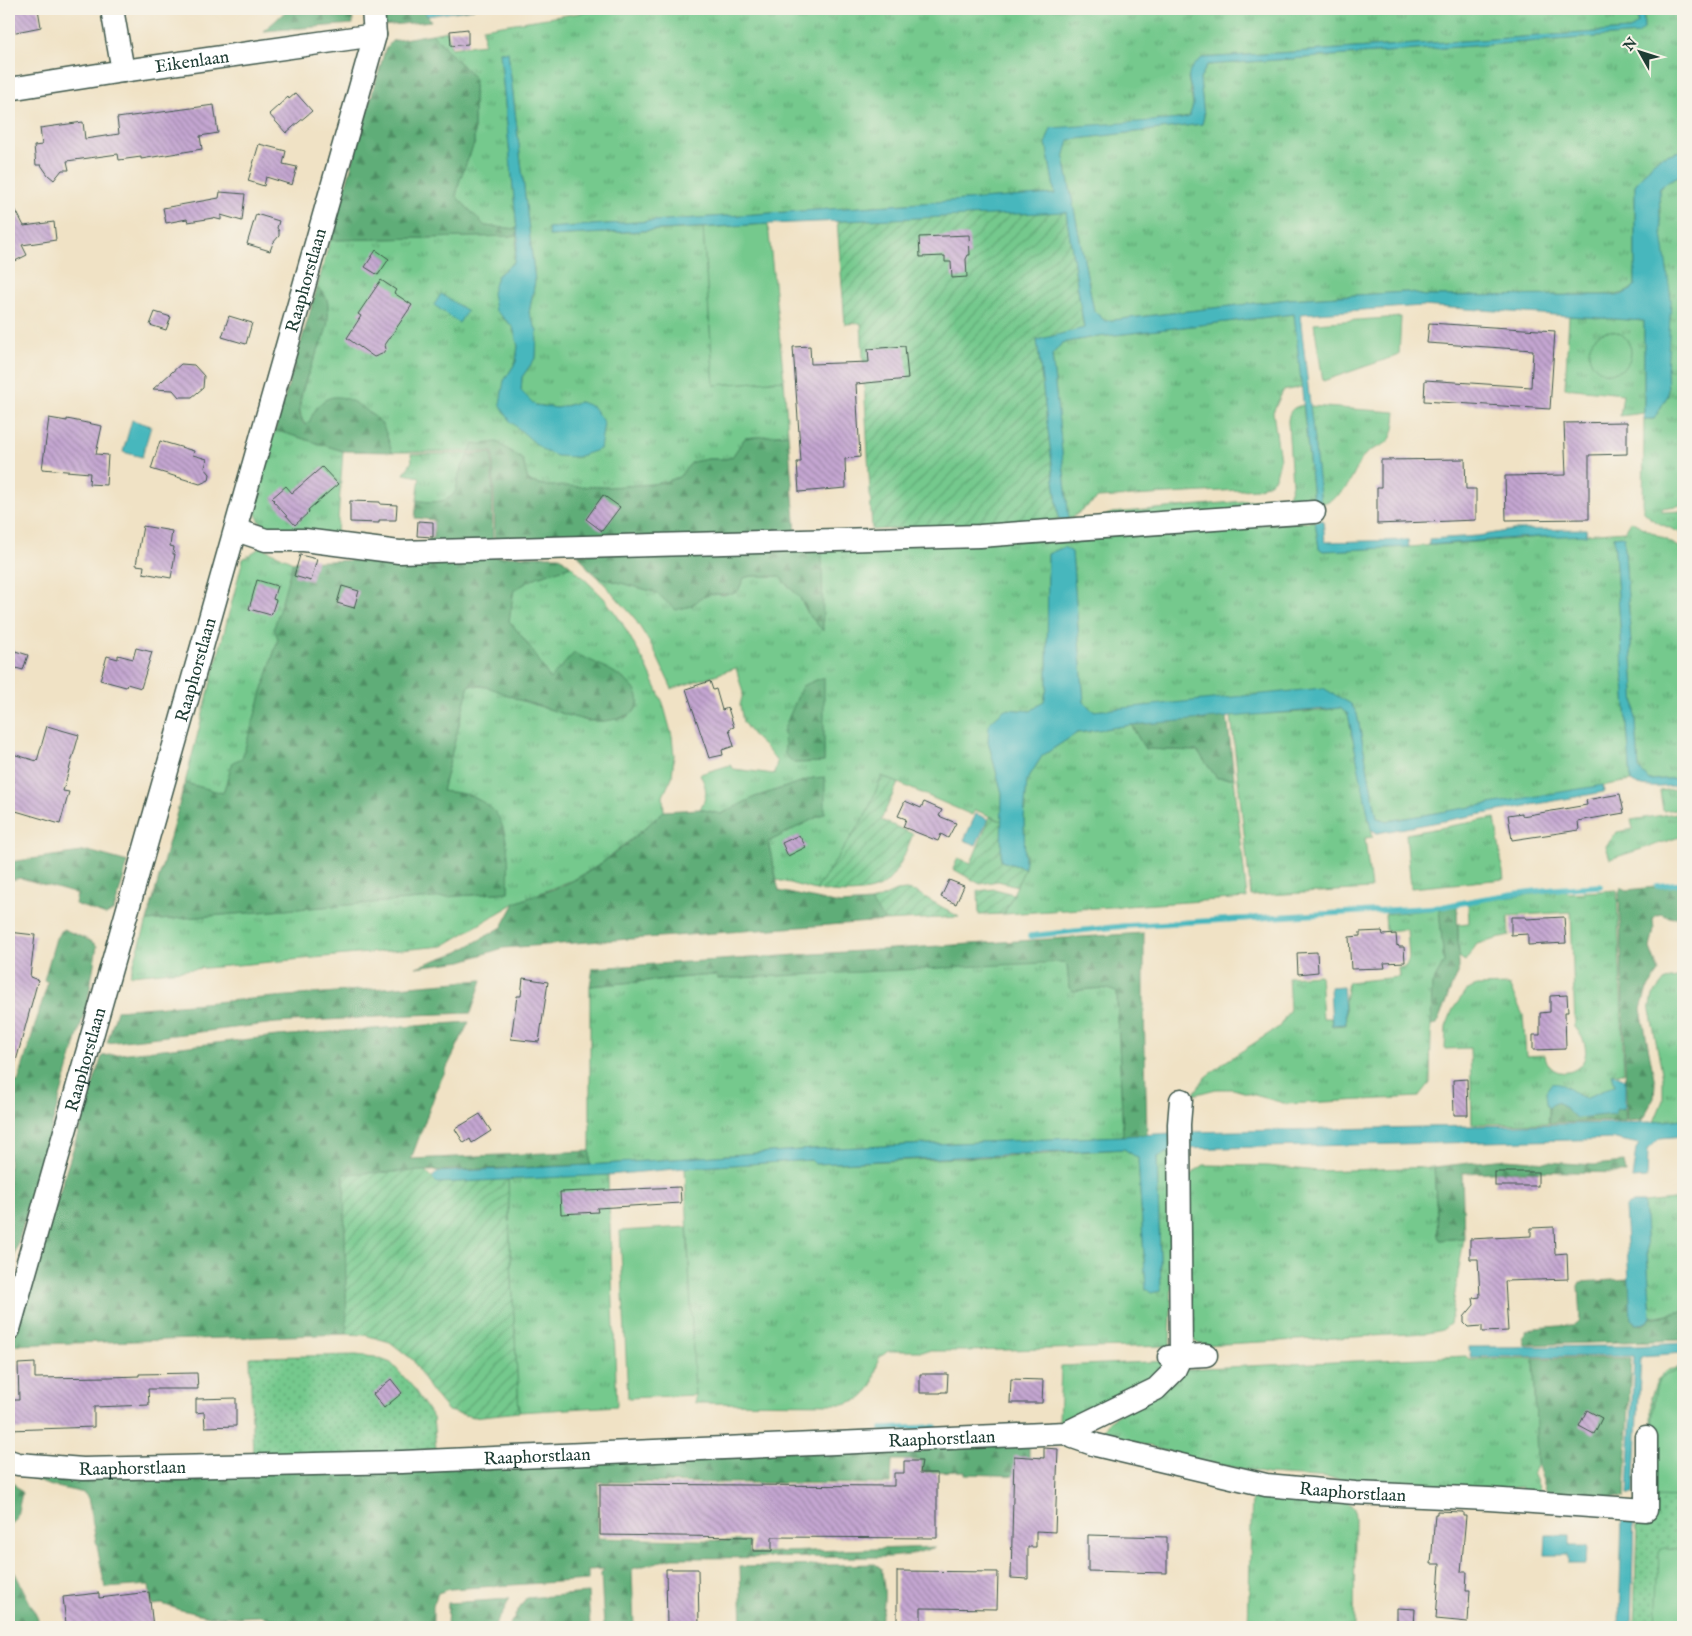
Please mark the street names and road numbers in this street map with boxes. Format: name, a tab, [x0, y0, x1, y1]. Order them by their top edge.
street label: Eikenlaan	[153, 46, 231, 79]
street label: Raaphorstlaan	[281, 225, 333, 335]
street label: Raaphorstlaan	[171, 615, 223, 725]
street label: Raaphorstlaan	[61, 1005, 112, 1115]
street label: Raaphorstlaan	[888, 1426, 996, 1454]
street label: Raaphorstlaan	[483, 1444, 592, 1471]
street label: Raaphorstlaan	[78, 1457, 187, 1482]
street label: Raaphorstlaan	[1298, 1478, 1407, 1508]

